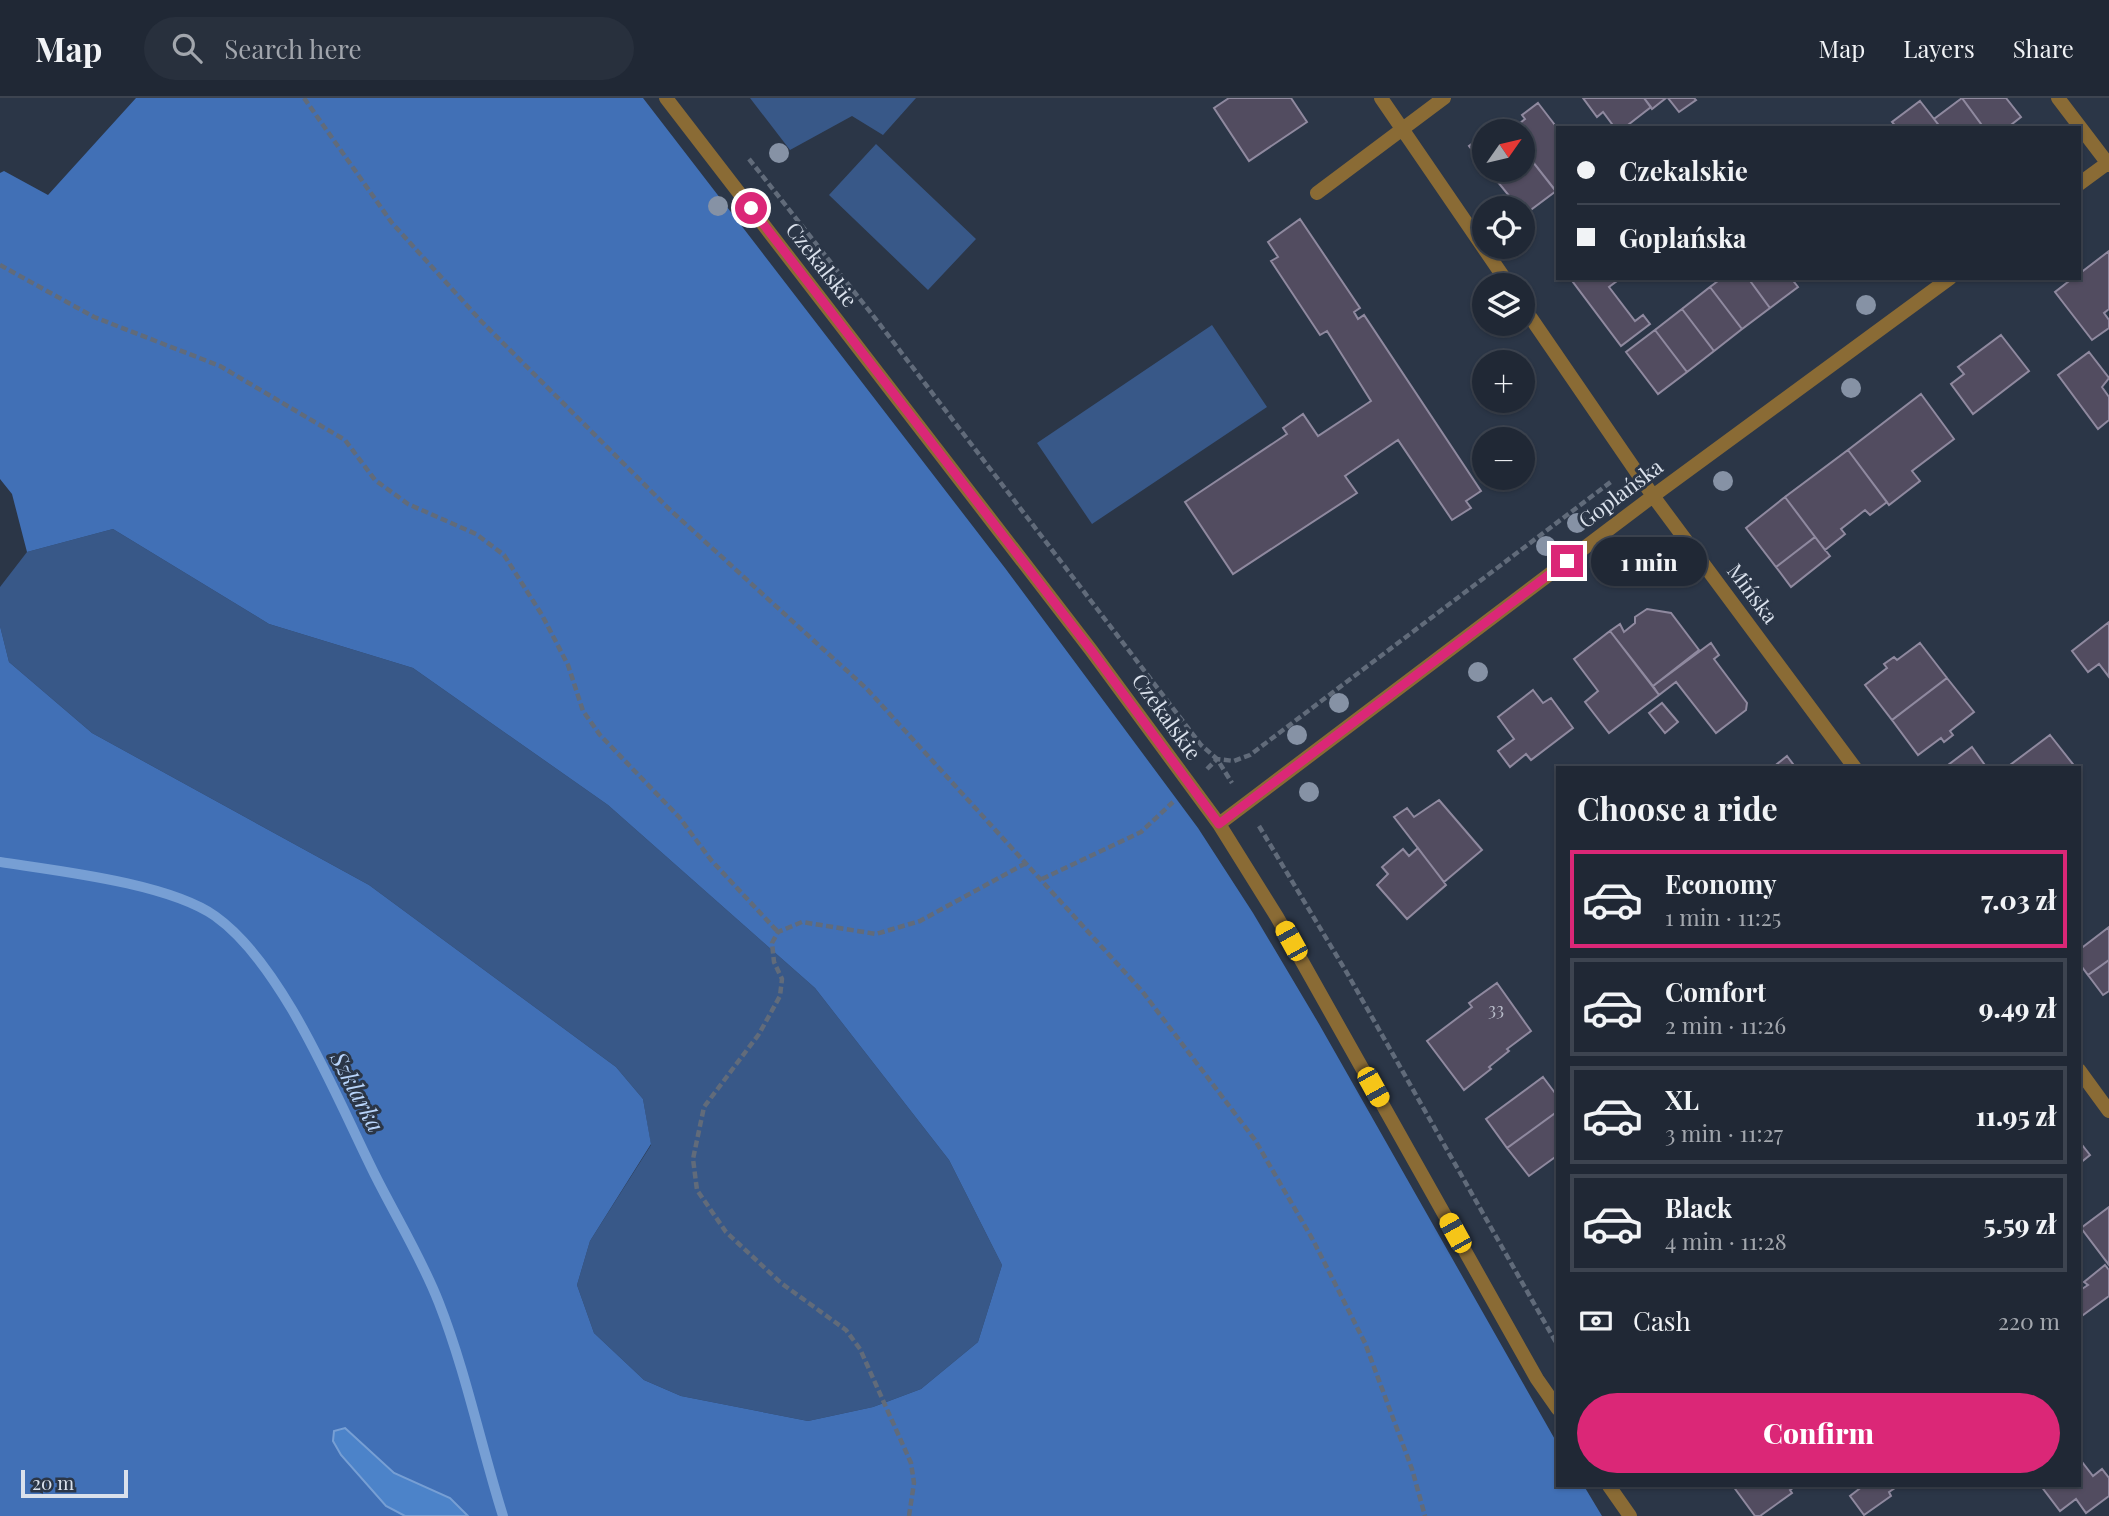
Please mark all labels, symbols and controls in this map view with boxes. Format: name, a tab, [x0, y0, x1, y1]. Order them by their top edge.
search box	[144, 17, 634, 80]
text: Map	[35, 26, 102, 70]
icon: search	[168, 29, 206, 67]
text: Search here	[224, 31, 362, 66]
text: Map	[1819, 32, 1865, 64]
text: Layers	[1903, 32, 1975, 64]
text: Share	[2013, 32, 2074, 64]
north arrow	[1472, 119, 1535, 182]
map controls	[1472, 119, 1535, 490]
text: Czekalskie	[1619, 153, 1748, 188]
route start	[735, 192, 767, 224]
button: locate	[1472, 196, 1535, 259]
street label: Czekalskie	[781, 216, 865, 312]
text: Goplańska	[1619, 220, 1747, 255]
button: layers	[1472, 273, 1535, 336]
button: +	[1472, 350, 1535, 413]
button: −	[1472, 427, 1535, 490]
street label: Goplańska	[1572, 451, 1668, 533]
callout: 1 min	[1592, 536, 1707, 586]
route end	[1551, 545, 1583, 577]
text: 1 min	[1621, 546, 1677, 577]
street label: Mińska	[1722, 557, 1786, 629]
street label: Czekalskie	[1127, 667, 1209, 765]
text: Choose a ride	[1577, 786, 1778, 829]
text: Economy	[1665, 866, 1776, 901]
icon: car	[1581, 868, 1644, 931]
text: 7.03 zł	[1981, 882, 2056, 917]
text: 1 min · 11:25	[1665, 901, 1781, 932]
car	[1272, 918, 1311, 964]
text: Comfort	[1665, 974, 1766, 1009]
icon: car	[1581, 976, 1644, 1039]
text: 9.49 zł	[1979, 990, 2056, 1025]
house number: 33	[1488, 997, 1504, 1021]
text: 2 min · 11:26	[1665, 1009, 1786, 1040]
water label: Szklarka	[324, 1045, 392, 1137]
car	[1354, 1064, 1393, 1110]
text: XL	[1665, 1082, 1699, 1117]
icon: car	[1581, 1084, 1644, 1147]
text: 11.95 zł	[1976, 1098, 2056, 1133]
text: 3 min · 11:27	[1665, 1117, 1783, 1148]
text: Black	[1665, 1190, 1732, 1225]
icon: car	[1581, 1192, 1644, 1255]
text: 5.59 zł	[1983, 1206, 2056, 1241]
car	[1436, 1210, 1475, 1256]
text: 4 min · 11:28	[1665, 1225, 1787, 1256]
icon: cash	[1577, 1302, 1615, 1340]
text: Cash	[1633, 1303, 1691, 1338]
text: 220 m	[1998, 1305, 2060, 1336]
button: Confirm	[1577, 1393, 2060, 1473]
scale bar	[21, 1467, 128, 1499]
text: 20 m	[32, 1469, 74, 1495]

